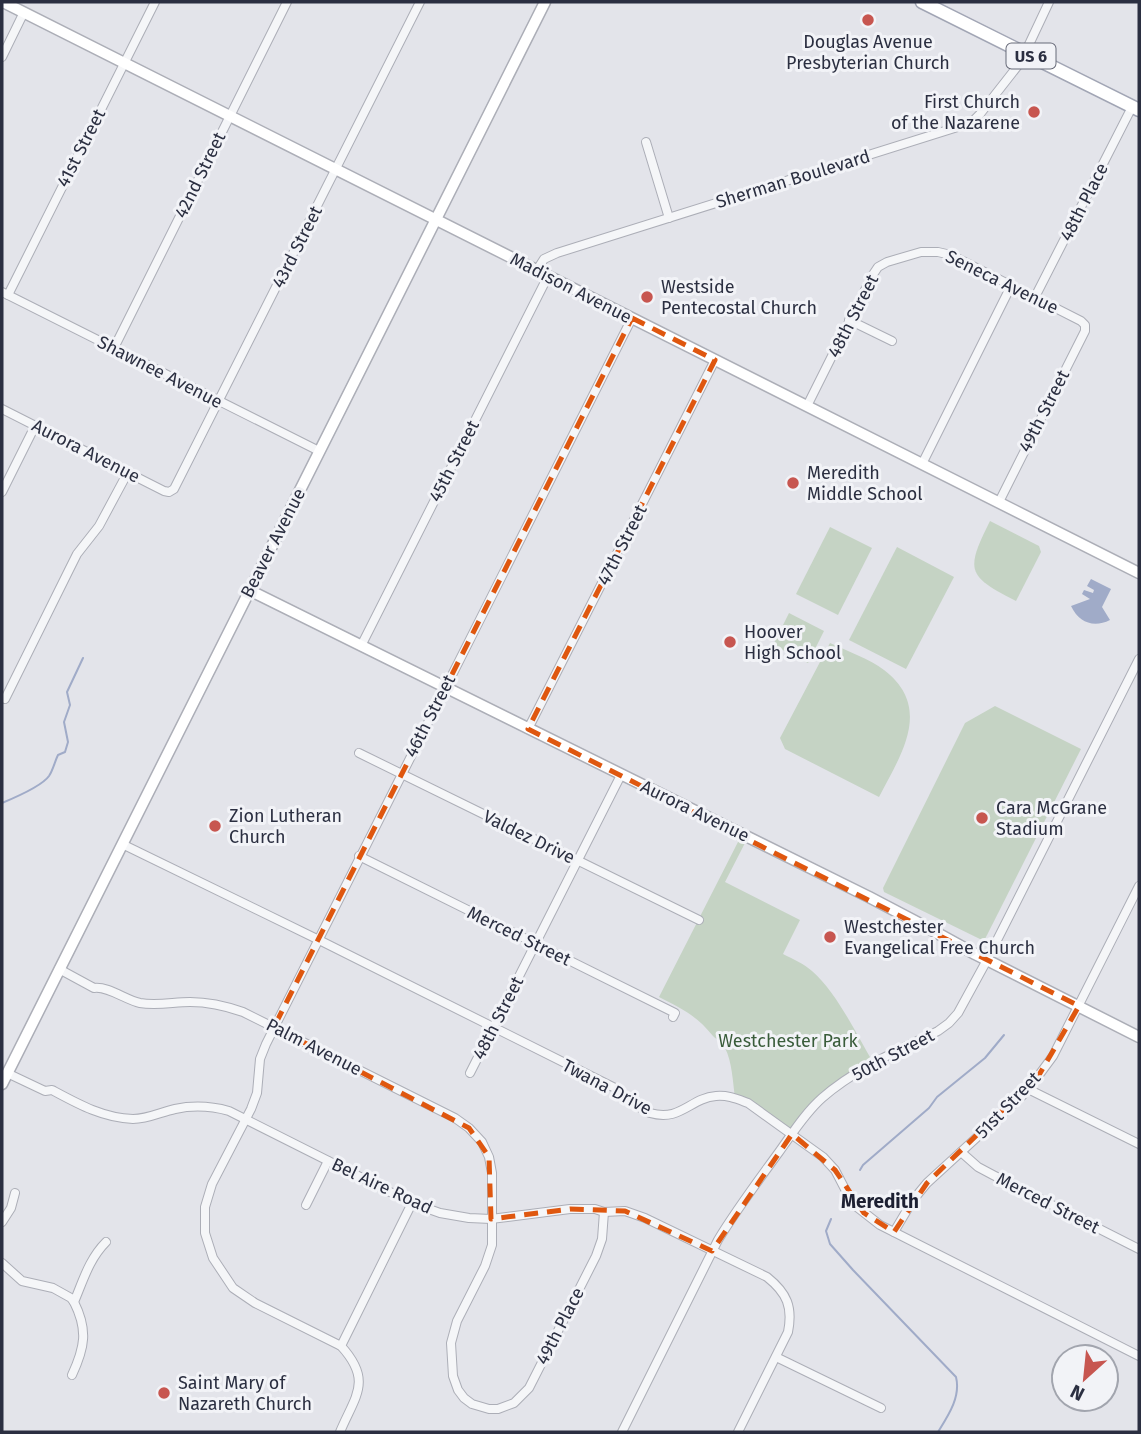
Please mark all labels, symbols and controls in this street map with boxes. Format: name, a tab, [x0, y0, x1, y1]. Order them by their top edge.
marker: Douglas Avenue Presbyterian Church	[860, 12, 876, 28]
place label: Douglas Avenue Presbyterian Church	[786, 31, 950, 74]
road number: US 6	[1006, 44, 1056, 68]
place label: First Church of the Nazarene	[891, 91, 1020, 134]
marker: First Church of the Nazarene	[1026, 104, 1042, 120]
street label: 41st Street	[52, 105, 110, 191]
street label: 42nd Street	[170, 128, 230, 222]
street label: Sherman Boulevard	[713, 145, 873, 213]
street label: 48th Place	[1055, 159, 1113, 245]
street label: 43rd Street	[267, 202, 327, 292]
street label: Seneca Avenue	[942, 245, 1062, 319]
street label: Madison Avenue	[506, 248, 636, 328]
street label: 48th Street	[823, 270, 883, 361]
place label: Westside Pentecostal Church	[661, 276, 817, 319]
marker: Westside Pentecostal Church	[639, 289, 655, 305]
street label: Shawnee Avenue	[94, 331, 226, 413]
street label: 49th Street	[1014, 366, 1074, 456]
street label: Aurora Avenue	[28, 414, 144, 488]
street label: 45th Street	[424, 416, 484, 506]
place label: Meredith Middle School	[807, 462, 923, 505]
marker: Meredith Middle School	[785, 475, 801, 491]
street label: Beaver Avenue	[236, 484, 310, 602]
street label: 47th Street	[592, 500, 652, 589]
place label: Hoover High School	[744, 621, 841, 664]
marker: Hoover High School	[722, 634, 738, 650]
street label: 46th Street	[400, 671, 460, 761]
street label: Aurora Avenue	[637, 775, 753, 847]
place label: Cara McGrane Stadium	[996, 797, 1107, 840]
place label: Zion Lutheran Church	[229, 805, 342, 848]
street label: Valdez Drive	[480, 805, 578, 869]
marker: Cara McGrane Stadium	[974, 810, 990, 826]
marker: Zion Lutheran Church	[207, 818, 223, 834]
street label: Merced Street	[464, 901, 575, 971]
place label: Westchester Evangelical Free Church	[844, 916, 1035, 959]
marker: Westchester Evangelical Free Church	[822, 929, 838, 945]
street label: 48th Street	[468, 972, 528, 1063]
street label: Palm Avenue	[263, 1014, 365, 1080]
street label: 50th Street	[848, 1024, 938, 1086]
park label: Westchester Park	[718, 1030, 859, 1052]
street label: Twana Drive	[558, 1054, 656, 1120]
street label: 51st Street	[971, 1067, 1046, 1143]
street label: Bel Aire Road	[328, 1153, 436, 1219]
street label: Merced Street	[993, 1168, 1104, 1239]
district label: Meredith	[841, 1190, 919, 1213]
street label: 49th Place	[531, 1284, 589, 1368]
north arrow	[1050, 1343, 1120, 1413]
place label: Saint Mary of Nazareth Church	[178, 1372, 312, 1415]
text: N	[1067, 1380, 1088, 1406]
marker: Saint Mary of Nazareth Church	[156, 1385, 172, 1401]

